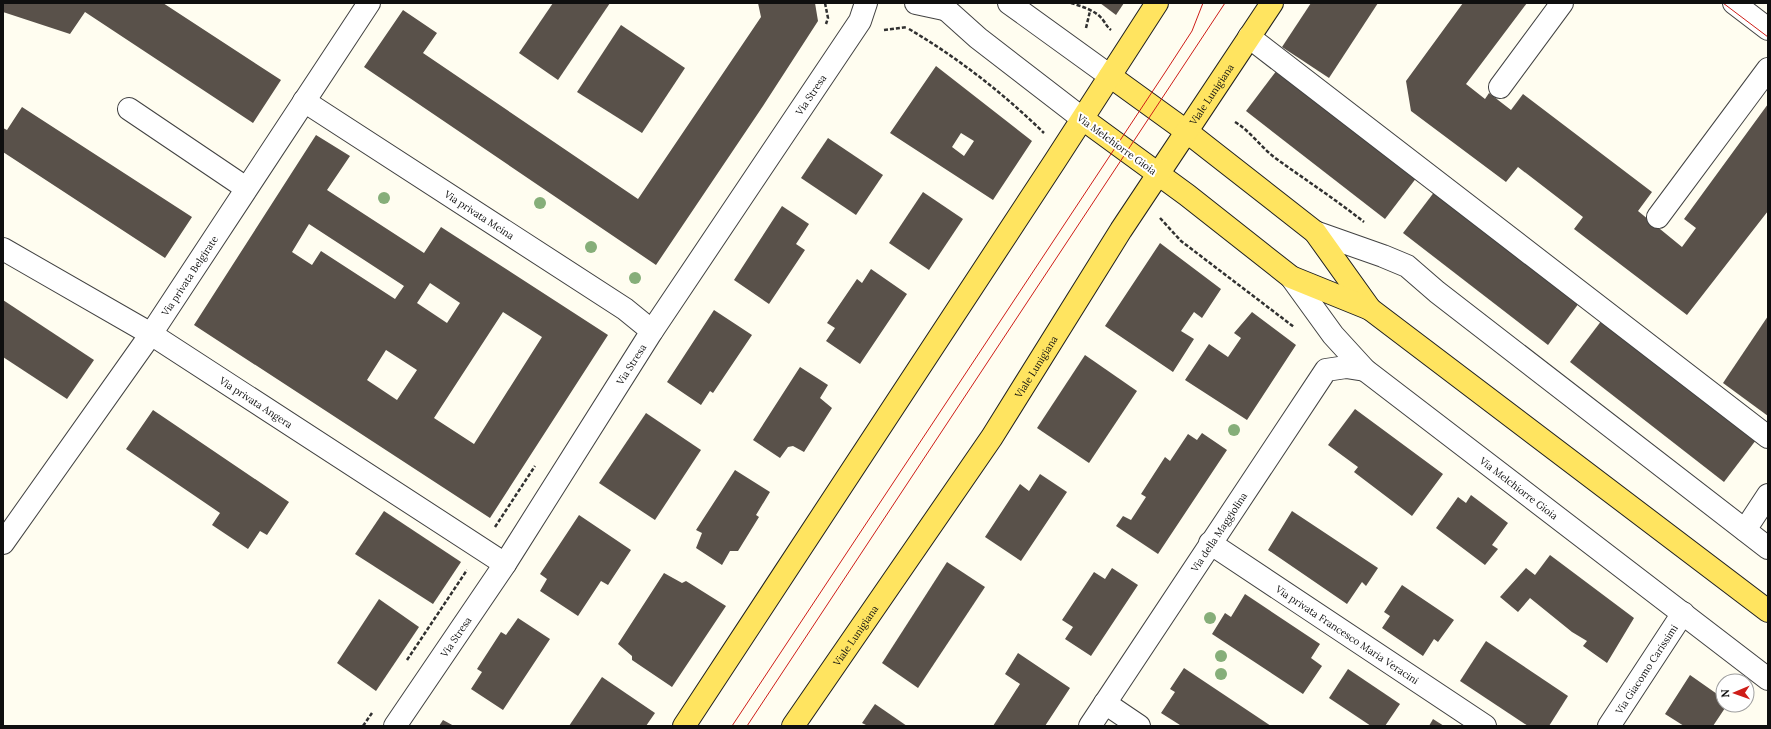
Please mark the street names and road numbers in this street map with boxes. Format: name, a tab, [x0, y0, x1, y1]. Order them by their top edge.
street label: Viale Lunigiana	[1186, 61, 1237, 128]
street label: Via Stresa	[792, 72, 829, 118]
street label: Via Melchiorre Gioia	[1074, 111, 1159, 178]
street label: Via privata Meina	[441, 187, 516, 242]
street label: Via privata Belgirate	[158, 233, 221, 319]
street label: Viale Lunigiana	[1012, 333, 1061, 401]
street label: Via Stresa	[613, 342, 649, 388]
street label: Via privata Angera	[216, 374, 295, 431]
street label: Via Melchiorre Gioia	[1476, 454, 1560, 523]
street label: Via della Maggiolina	[1188, 490, 1250, 575]
street label: Via privata Francesco Maria Veracini	[1272, 582, 1421, 687]
street label: Viale Lunigiana	[830, 603, 881, 669]
street label: Via Stresa	[437, 614, 474, 660]
street label: Via Giacomo Carissimi	[1612, 622, 1681, 717]

